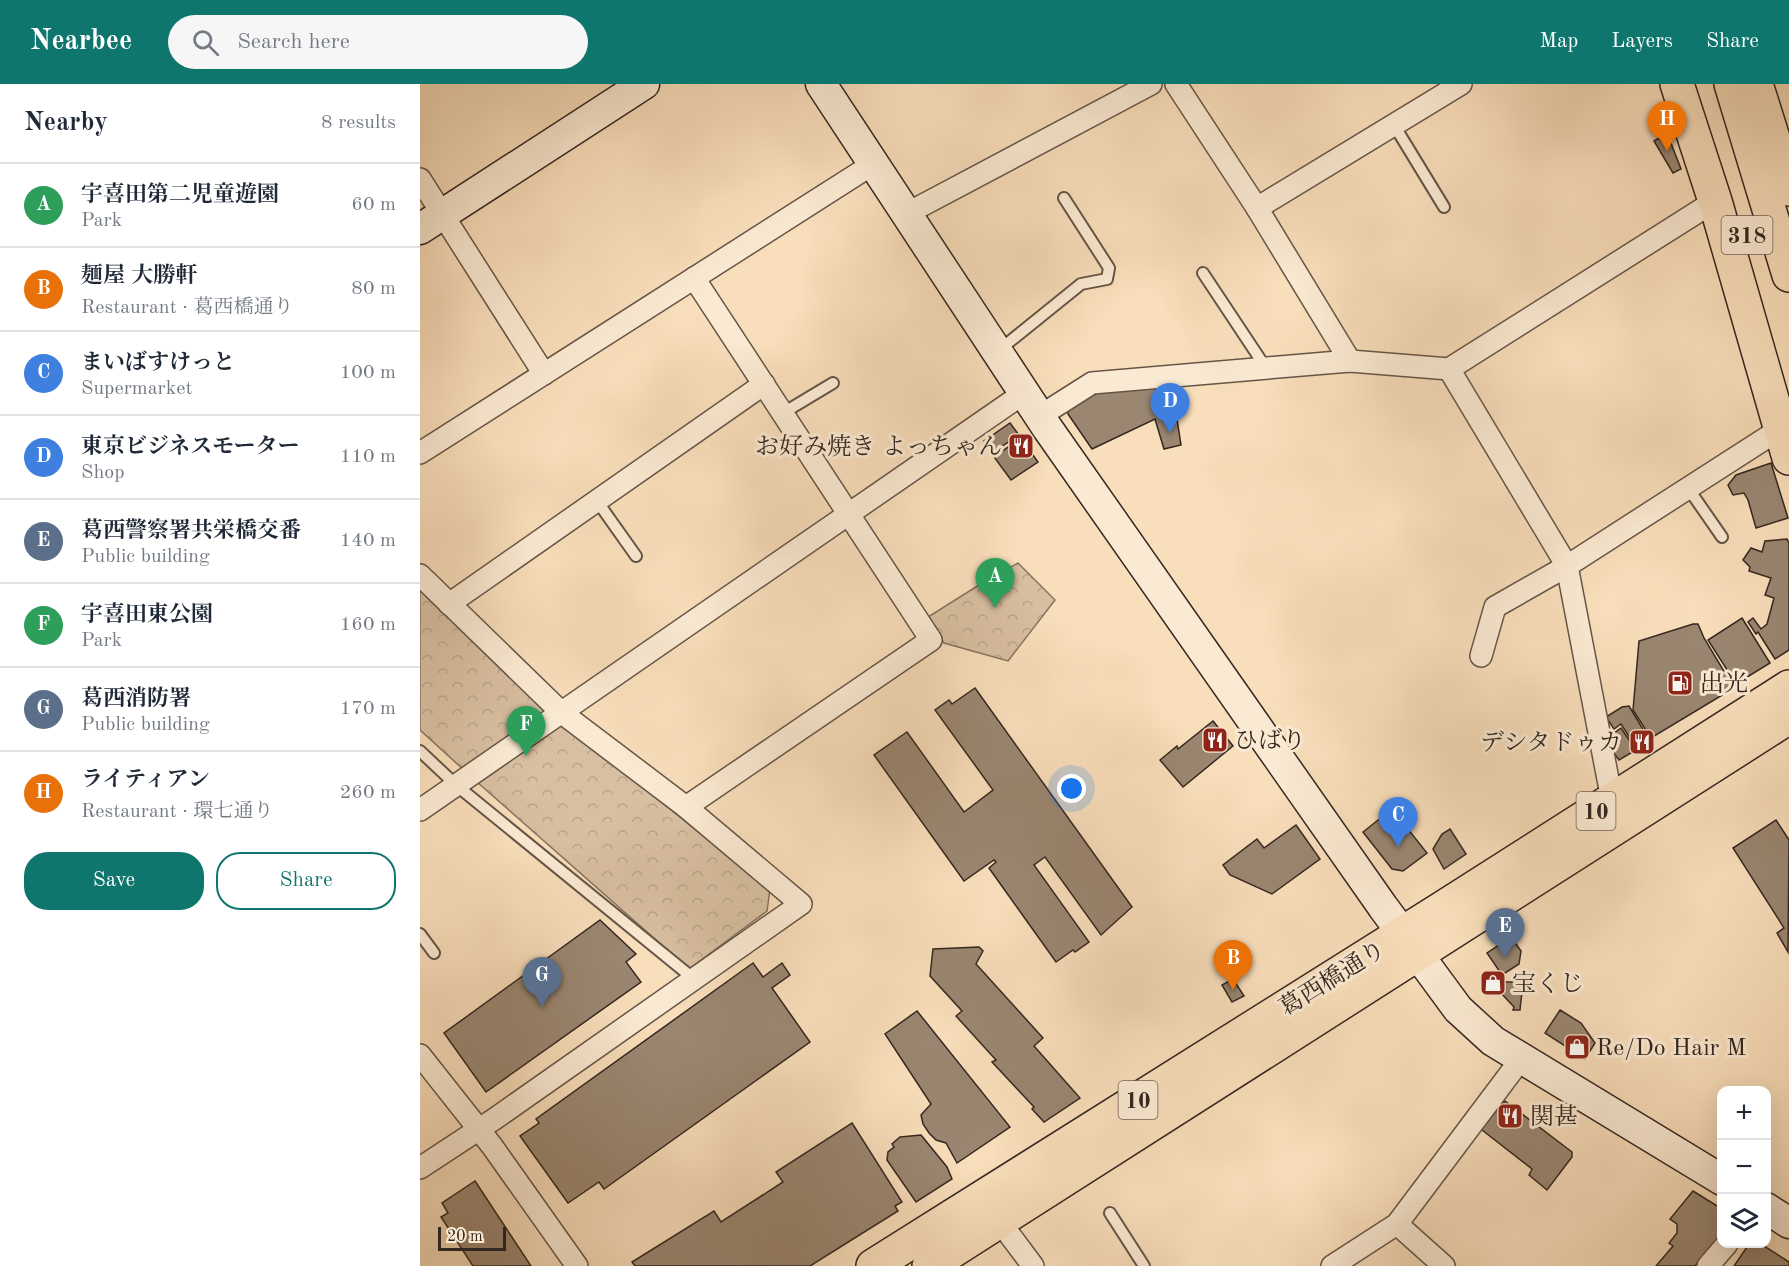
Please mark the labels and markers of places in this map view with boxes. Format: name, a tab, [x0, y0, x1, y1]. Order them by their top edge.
pin: H	[1648, 101, 1686, 151]
pin: D	[1150, 384, 1190, 433]
restaurant icon: お好み焼き よっちゃん	[1006, 431, 1036, 461]
place label: お好み焼き よっちゃん	[755, 433, 1002, 460]
pin: A	[976, 558, 1014, 608]
fuel station icon: 出光	[1665, 668, 1695, 698]
place label: 出光	[1700, 670, 1748, 697]
pin: F	[506, 706, 546, 756]
restaurant icon: ひばり	[1200, 725, 1230, 755]
restaurant icon: デシタドゥカ	[1627, 727, 1657, 757]
place label: ひばり	[1234, 728, 1306, 754]
place label: デシタドゥカ	[1480, 730, 1622, 756]
pin: C	[1378, 798, 1418, 847]
pin: E	[1486, 908, 1524, 958]
pin: B	[1214, 940, 1252, 990]
pin: G	[522, 958, 562, 1007]
shop icon: 宝くじ	[1478, 968, 1508, 998]
place label: 宝くじ	[1512, 970, 1584, 997]
shop icon: Re/Do Hair M	[1562, 1032, 1592, 1062]
place label: Re/Do Hair M	[1596, 1037, 1746, 1061]
restaurant icon: 関甚	[1495, 1101, 1525, 1131]
place label: 関甚	[1530, 1104, 1578, 1130]

